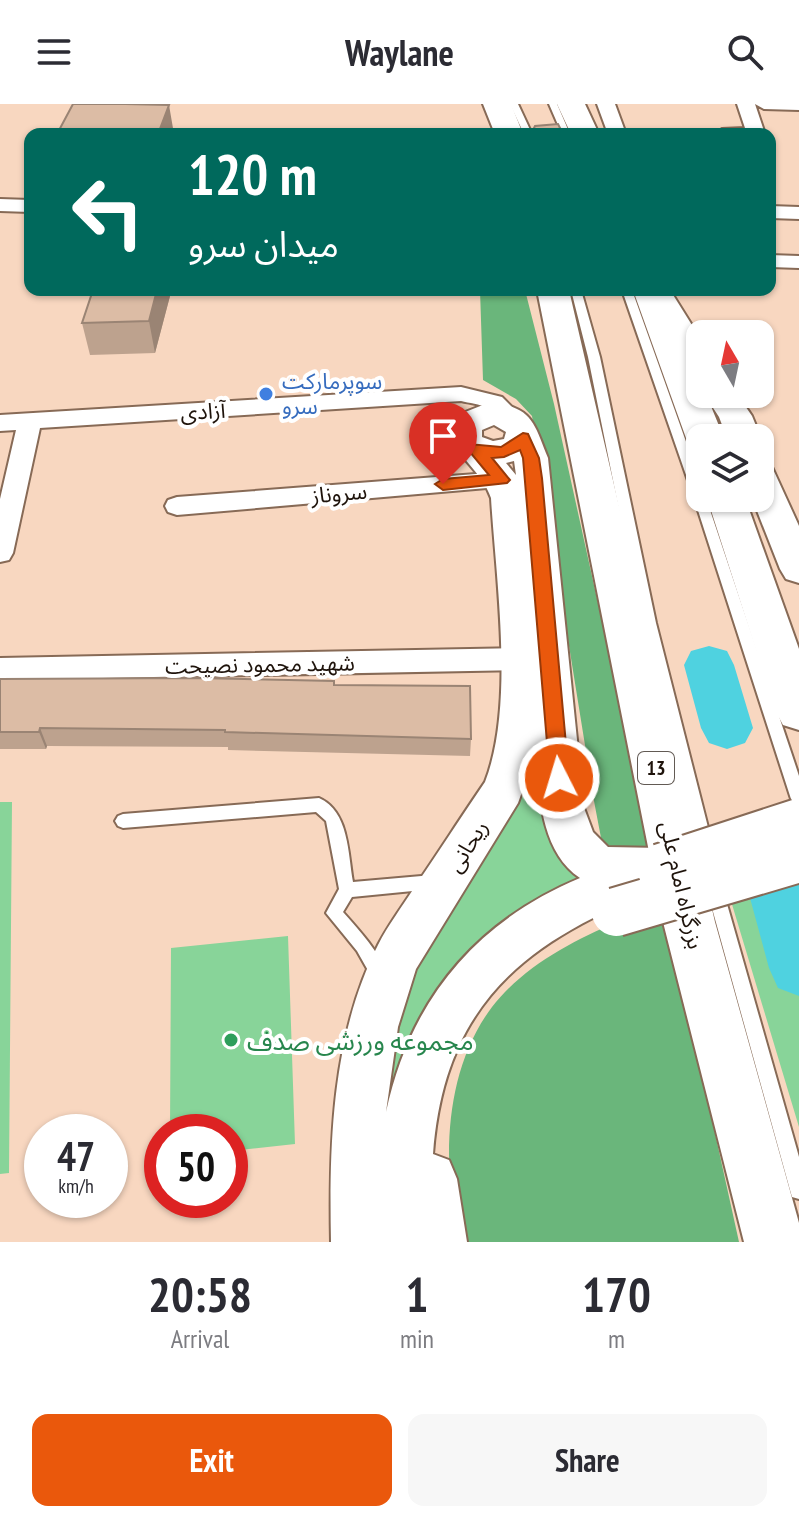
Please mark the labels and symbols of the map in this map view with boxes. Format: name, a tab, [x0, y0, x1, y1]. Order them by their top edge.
north arrow	[686, 320, 774, 408]
place label: سوپرمارکت سرو	[282, 367, 382, 420]
marker: سوپرمارکت سرو	[257, 385, 275, 403]
street label: آزادی	[180, 396, 228, 426]
pin	[409, 402, 477, 484]
street label: سروناز	[309, 477, 368, 509]
street label: شهید محمود نصیحت	[165, 648, 355, 680]
position arrow	[517, 736, 601, 820]
road number: 13	[638, 752, 674, 784]
street label: ریحانی	[440, 815, 494, 877]
street label: بزرگراه امام علی	[651, 818, 710, 952]
place label: مجموعه ورزشی صدف	[247, 1024, 474, 1057]
marker: مجموعه ورزشی صدف	[222, 1031, 240, 1049]
speed limit sign: 50	[144, 1114, 248, 1218]

